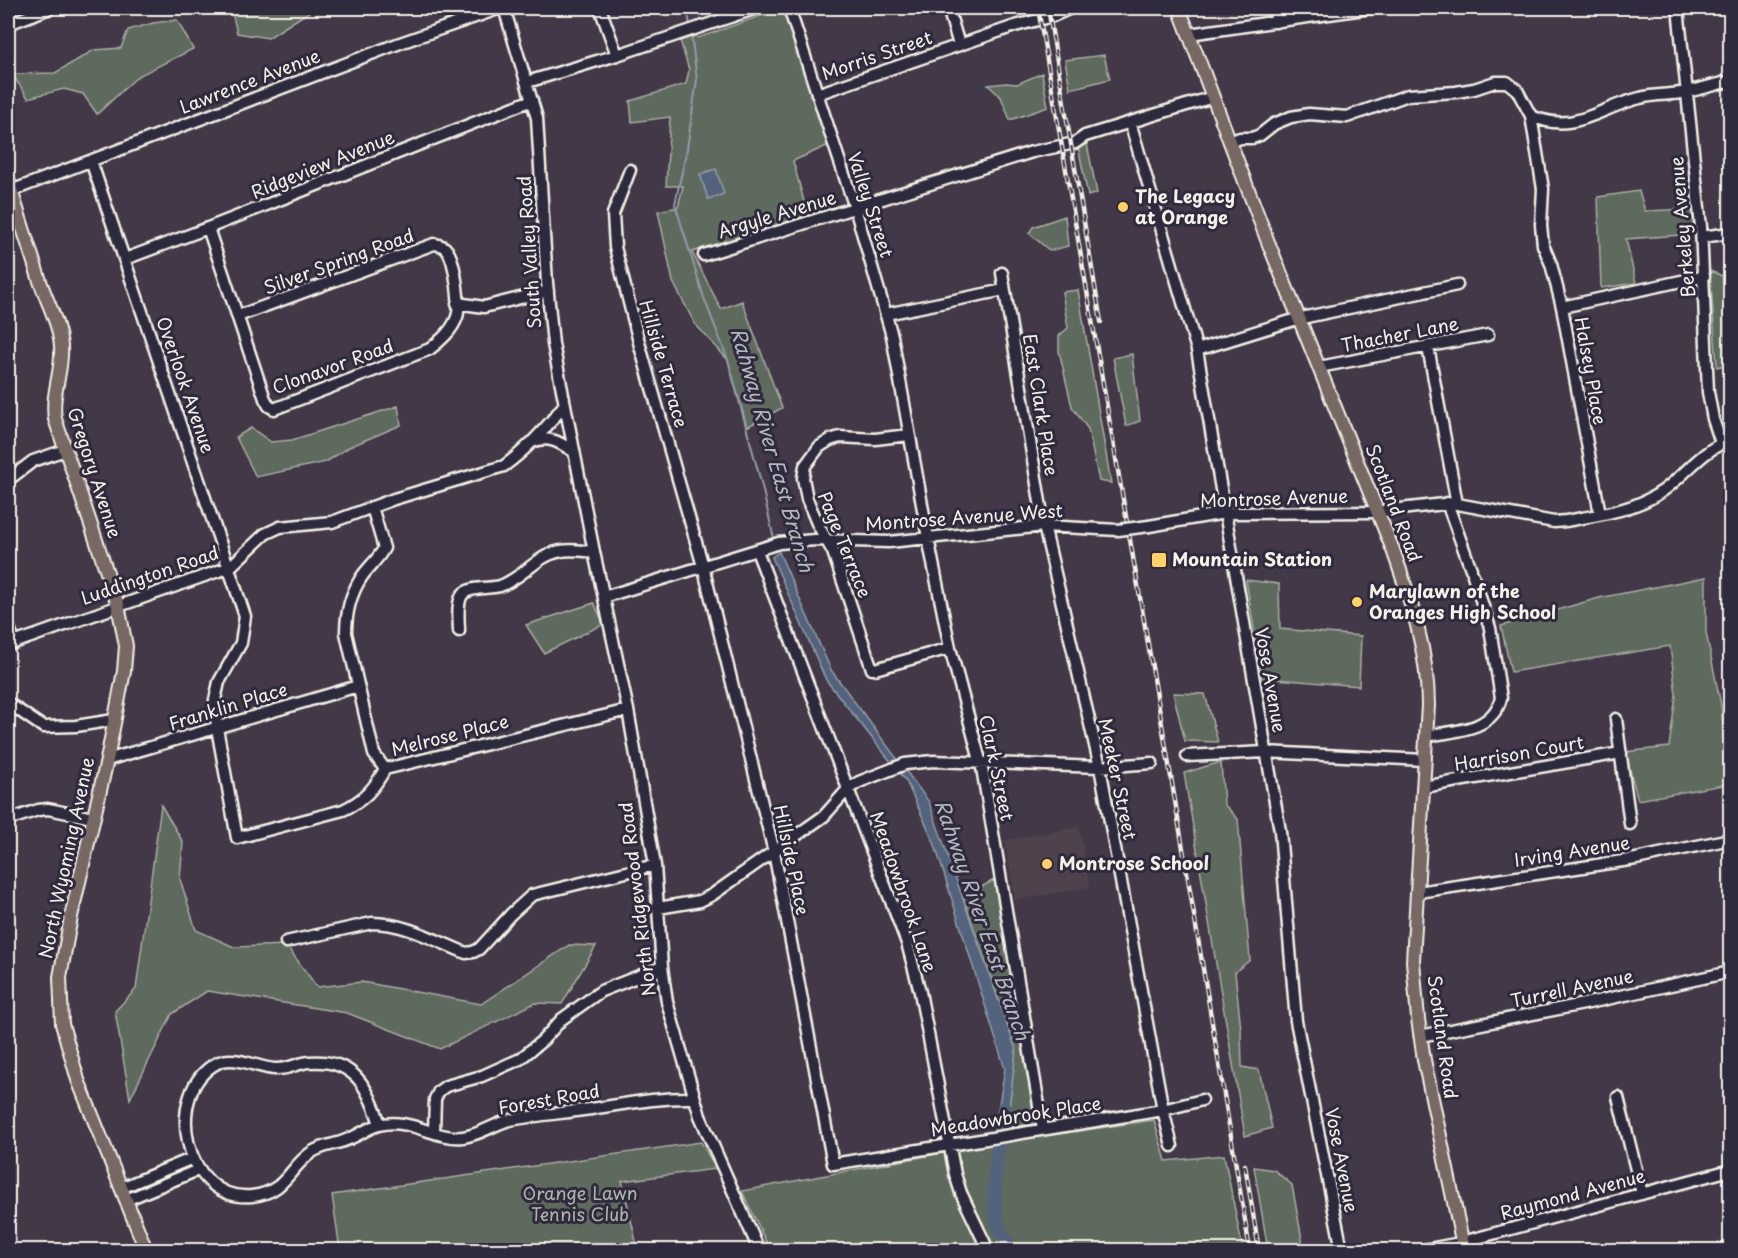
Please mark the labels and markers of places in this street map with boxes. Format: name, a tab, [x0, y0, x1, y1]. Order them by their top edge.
place label: The Legacy at Orange	[1135, 182, 1235, 230]
marker: The Legacy at Orange	[1116, 200, 1130, 214]
place label: Mountain Station	[1172, 545, 1332, 572]
marker: Mountain Station	[1150, 551, 1168, 569]
place label: Marylawn of the Oranges High School	[1369, 577, 1556, 625]
marker: Marylawn of the Oranges High School	[1350, 595, 1364, 609]
place label: Montrose School	[1059, 849, 1209, 876]
marker: Montrose School	[1040, 857, 1054, 871]

